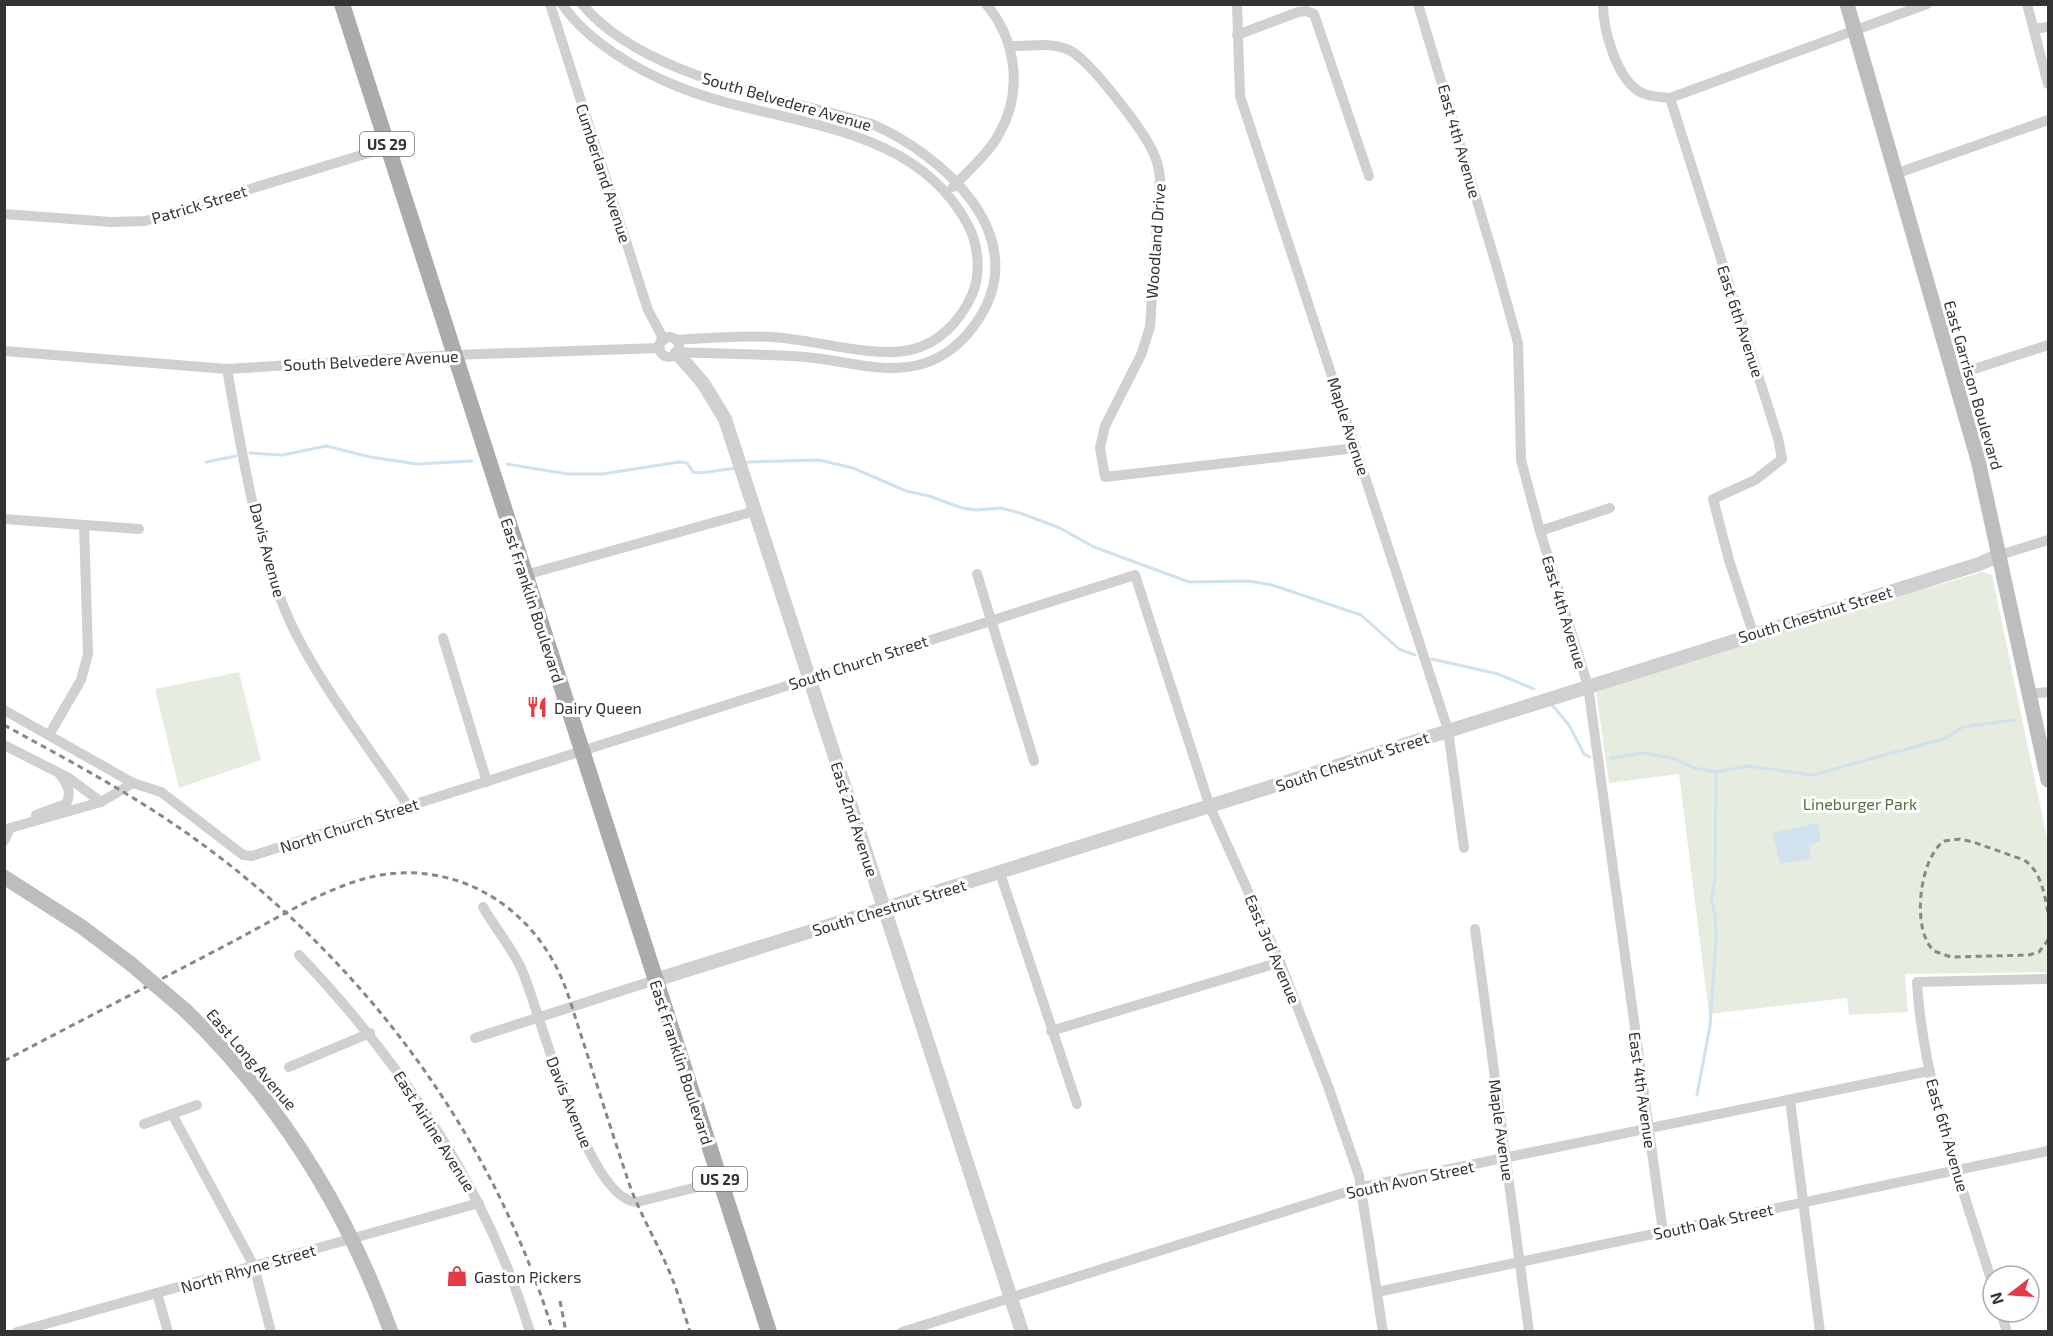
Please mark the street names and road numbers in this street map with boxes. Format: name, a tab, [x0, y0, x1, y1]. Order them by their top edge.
street label: South Belvedere Avenue	[700, 68, 874, 134]
street label: East 4th Avenue	[1435, 82, 1485, 200]
street label: Cumberland Avenue	[573, 101, 635, 245]
road number: US 29	[360, 132, 414, 156]
street label: Patrick Street	[149, 181, 249, 227]
street label: Woodland Drive	[1141, 183, 1169, 299]
street label: East 6th Avenue	[1714, 262, 1768, 380]
street label: East Garrison Boulevard	[1941, 298, 2007, 472]
street label: South Belvedere Avenue	[283, 346, 459, 374]
street label: Maple Avenue	[1324, 374, 1374, 478]
street label: Davis Avenue	[246, 501, 290, 599]
street label: East Franklin Boulevard	[497, 515, 569, 685]
street label: East 4th Avenue	[1539, 553, 1591, 671]
street label: South Chestnut Street	[1736, 582, 1894, 646]
street label: South Church Street	[786, 631, 930, 693]
street label: South Chestnut Street	[1273, 727, 1431, 795]
street label: East 2nd Avenue	[827, 759, 883, 879]
street label: North Church Street	[277, 794, 421, 856]
street label: South Chestnut Street	[810, 875, 968, 939]
street label: East 3rd Avenue	[1241, 892, 1305, 1006]
street label: East Franklin Boulevard	[646, 977, 718, 1147]
street label: East Long Avenue	[203, 1005, 301, 1113]
street label: East 4th Avenue	[1625, 1030, 1661, 1150]
street label: Davis Avenue	[543, 1054, 597, 1150]
street label: East Airline Avenue	[390, 1067, 480, 1195]
street label: East 6th Avenue	[1923, 1076, 1973, 1194]
street label: Maple Avenue	[1485, 1078, 1519, 1182]
street label: South Avon Street	[1344, 1156, 1476, 1202]
road number: US 29	[693, 1167, 747, 1191]
street label: South Oak Street	[1652, 1199, 1774, 1243]
street label: North Rhyne Street	[178, 1240, 318, 1296]

